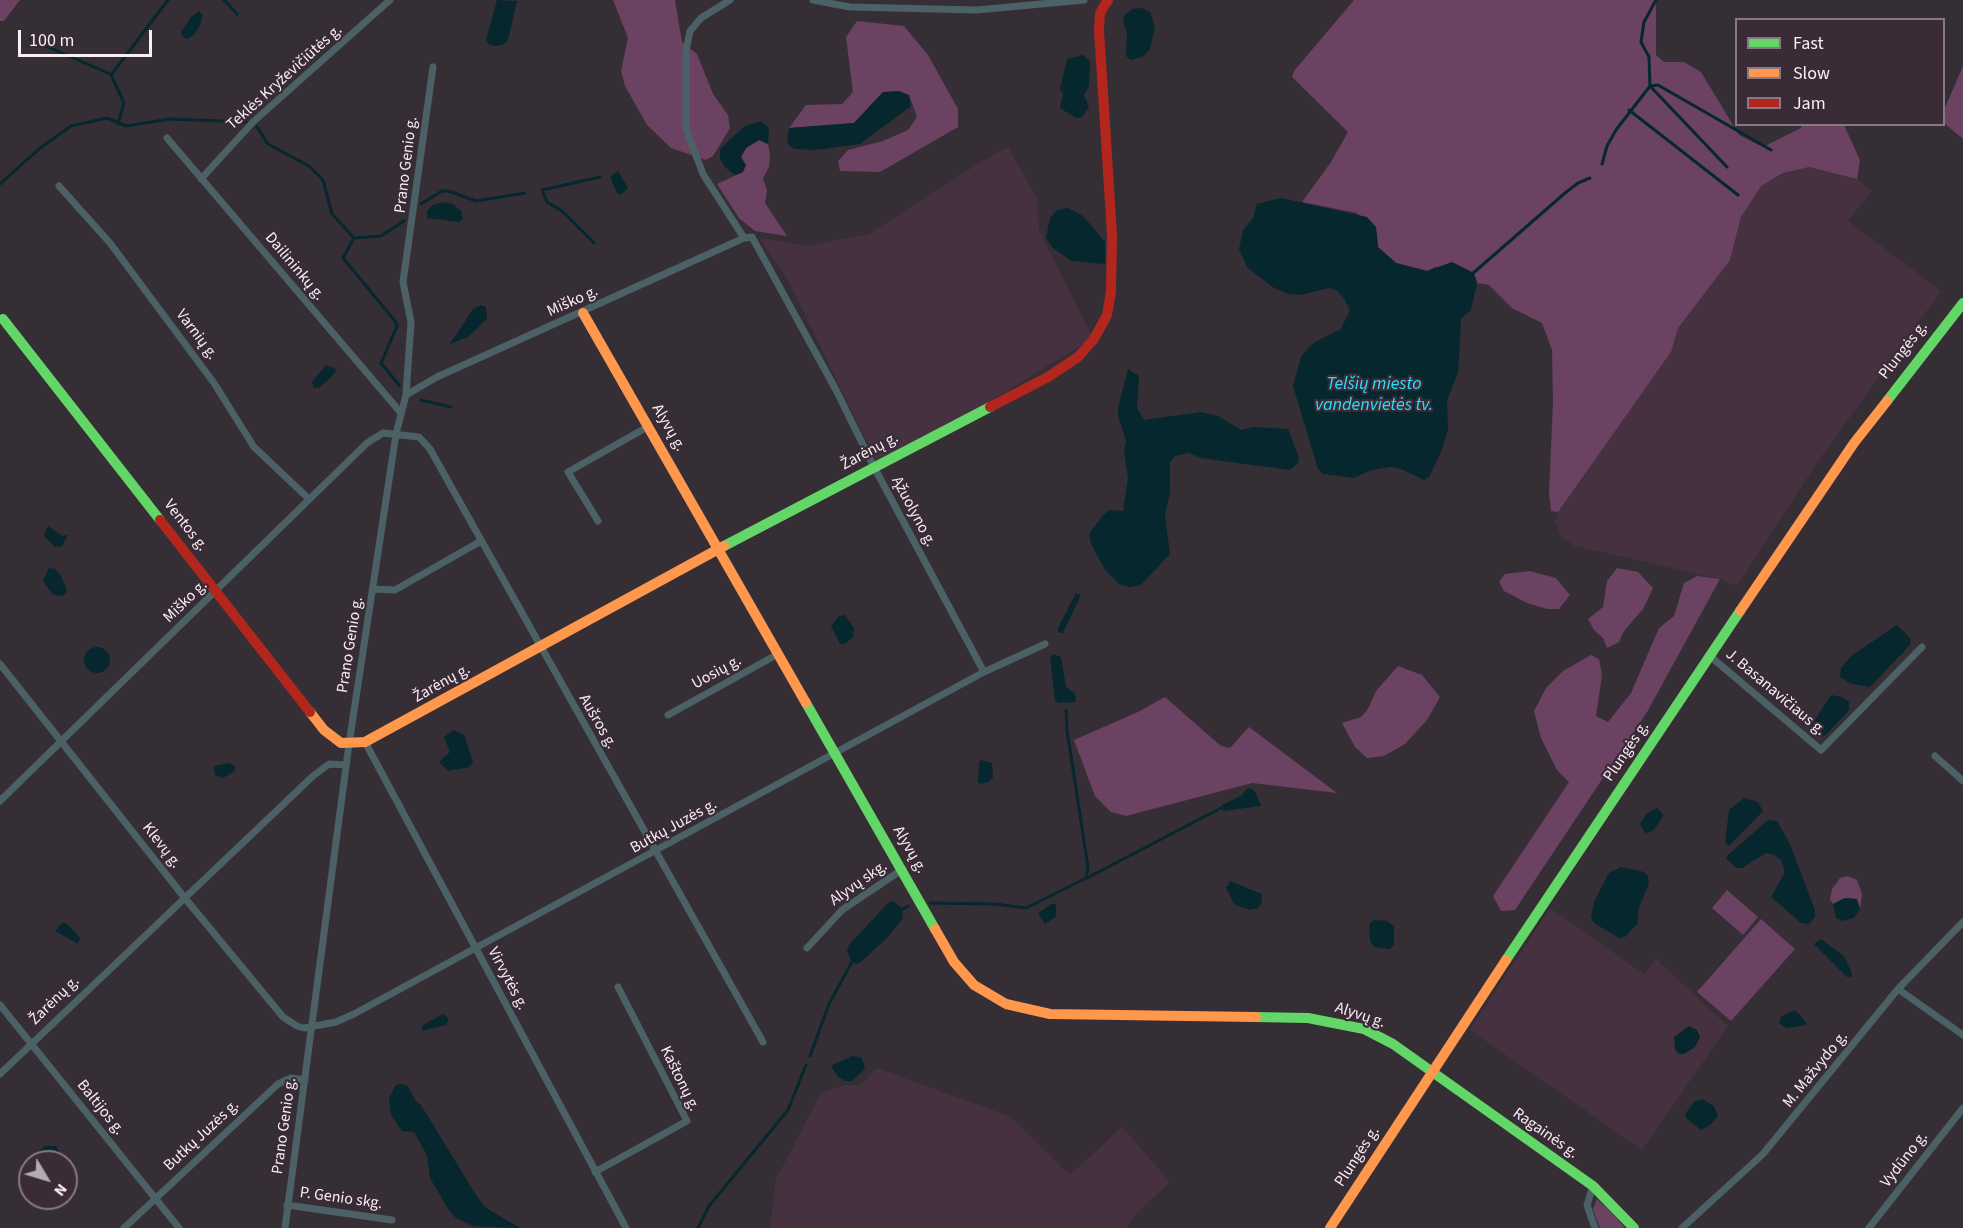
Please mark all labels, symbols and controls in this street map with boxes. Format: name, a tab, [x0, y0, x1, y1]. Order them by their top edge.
scale bar	[21, 18, 154, 56]
legend	[1735, 18, 1945, 126]
street label: Teklės Kryževičiūtės g.	[223, 21, 347, 135]
text: 100 m	[29, 28, 74, 53]
text: Fast	[1793, 31, 1824, 56]
text: Slow	[1793, 61, 1830, 86]
text: Jam	[1793, 91, 1826, 116]
street label: Prano Genio g.	[392, 116, 422, 214]
street label: Dailininkų g.	[260, 229, 328, 305]
street label: Miško g.	[545, 282, 601, 322]
street label: Varnių g.	[171, 306, 221, 364]
street label: Plungės g.	[1875, 318, 1933, 384]
water label: Telšių miesto vandenvietės tv.	[1315, 374, 1433, 416]
street label: Alyvų g.	[647, 401, 689, 455]
street label: Žarėnų g.	[838, 429, 902, 475]
street label: Ąžuolyno g.	[886, 474, 940, 550]
street label: Ventos g.	[159, 496, 211, 556]
street label: Miško g.	[160, 576, 212, 628]
street label: Prano Genio g.	[334, 595, 368, 695]
street label: J. Basanavičiaus g.	[1721, 646, 1829, 740]
street label: Uosių g.	[689, 652, 745, 694]
street label: Žarėnų g.	[410, 660, 474, 708]
street label: Aušros g.	[574, 691, 620, 753]
street label: Plungės g.	[1600, 718, 1654, 786]
street label: Butkų Juzės g.	[627, 795, 721, 859]
street label: Klevų g.	[137, 819, 185, 873]
street label: Alyvų g.	[888, 823, 930, 877]
street label: Alyvų skg.	[826, 857, 892, 911]
street label: Virvytės g.	[483, 944, 531, 1014]
street label: Žarėnų g.	[26, 972, 84, 1030]
street label: Alyvų g.	[1332, 999, 1388, 1033]
street label: M. Mažvydo g.	[1779, 1028, 1853, 1112]
street label: Kaštonų g.	[655, 1043, 703, 1115]
street label: Prano Genio g.	[269, 1076, 301, 1176]
street label: Baltijos g.	[72, 1077, 128, 1139]
street label: Butkų Juzės g.	[160, 1096, 244, 1176]
street label: Ragainės g.	[1509, 1104, 1581, 1164]
street label: Plungės g.	[1331, 1123, 1385, 1191]
street label: Vydūno g.	[1877, 1128, 1933, 1192]
north arrow	[18, 1150, 78, 1210]
text: N	[49, 1179, 73, 1201]
street label: P. Genio skg.	[298, 1184, 384, 1214]

